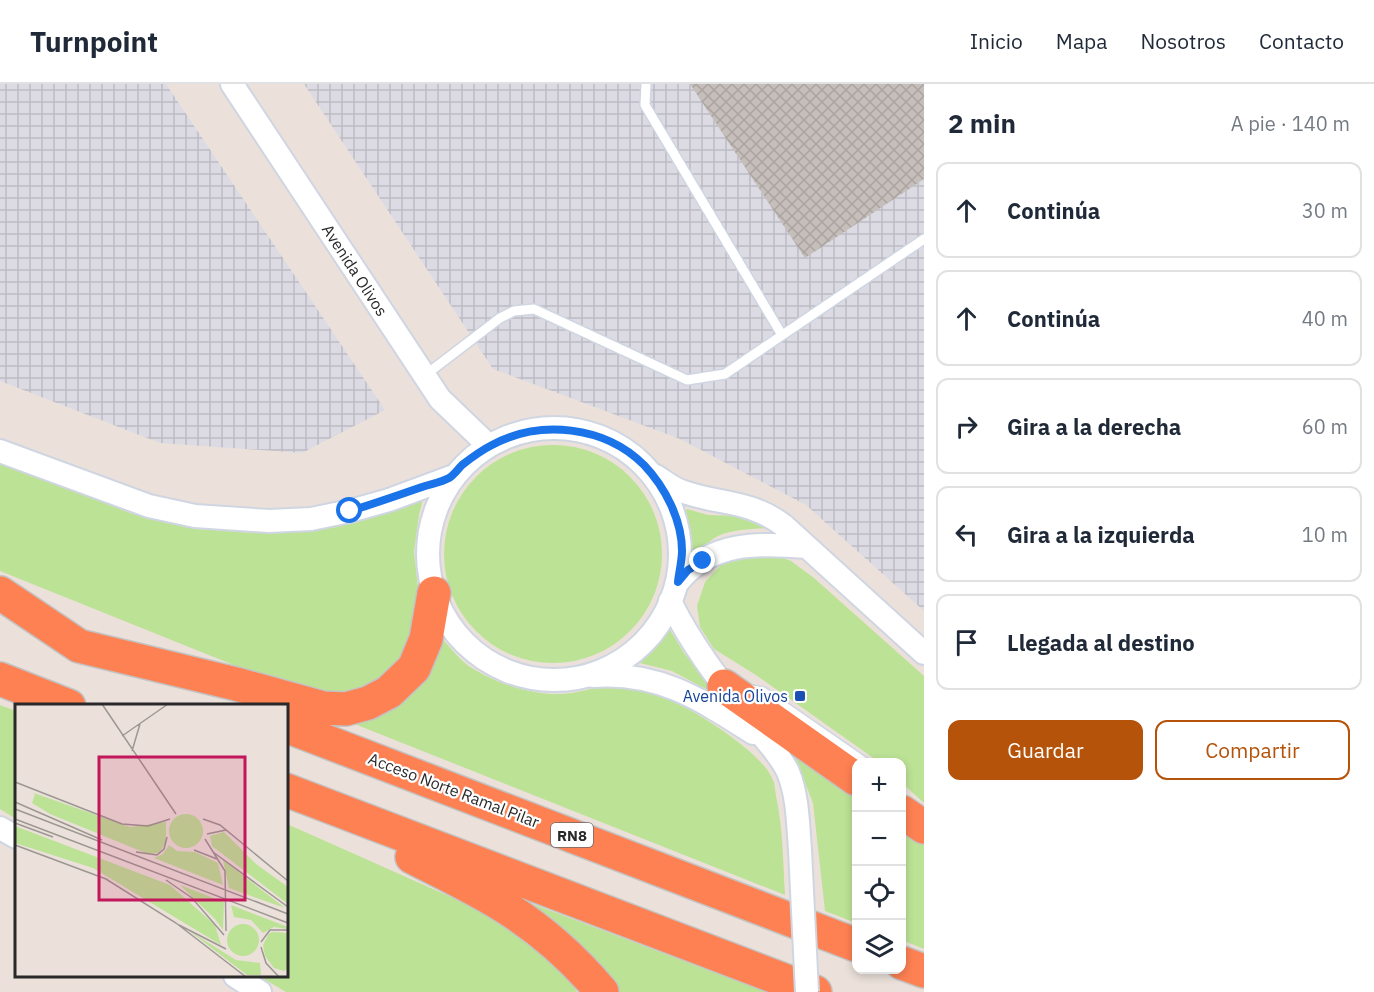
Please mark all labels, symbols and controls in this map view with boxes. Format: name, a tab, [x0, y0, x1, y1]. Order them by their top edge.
text: Turnpoint	[30, 23, 158, 60]
text: Inicio	[970, 27, 1023, 55]
text: Mapa	[1056, 27, 1108, 55]
text: Nosotros	[1141, 27, 1226, 55]
text: Contacto	[1259, 27, 1344, 55]
text: 2 min	[948, 106, 1016, 140]
text: A pie · 140 m	[1231, 110, 1350, 137]
icon: ahead	[950, 194, 983, 227]
text: Continúa	[1007, 196, 1100, 225]
text: 30 m	[1302, 197, 1348, 224]
street label: Avenida Olivos	[318, 220, 392, 320]
icon: ahead	[950, 302, 983, 335]
text: Continúa	[1007, 304, 1100, 333]
text: 40 m	[1302, 305, 1348, 332]
icon: right	[950, 410, 983, 443]
text: Gira a la derecha	[1007, 412, 1181, 441]
text: 60 m	[1302, 413, 1348, 440]
route start	[336, 497, 362, 523]
icon: left	[950, 518, 983, 551]
text: Gira a la izquierda	[1007, 520, 1195, 549]
text: 10 m	[1302, 521, 1348, 548]
route end	[689, 547, 715, 573]
icon: arrive	[950, 626, 983, 659]
text: Llegada al destino	[1007, 628, 1195, 657]
place label: Avenida Olivos	[683, 686, 788, 706]
marker: Avenida Olivos	[793, 689, 807, 703]
inset map	[15, 704, 288, 977]
button: Guardar	[948, 720, 1143, 780]
button: Compartir	[1155, 720, 1350, 780]
street label: Acceso Norte Ramal Pilar	[366, 748, 542, 832]
map controls	[852, 758, 906, 974]
button: +	[852, 758, 906, 812]
button: −	[852, 812, 906, 866]
road number: RN8	[551, 823, 593, 847]
button: locate	[852, 866, 906, 920]
button: layers	[852, 920, 906, 974]

